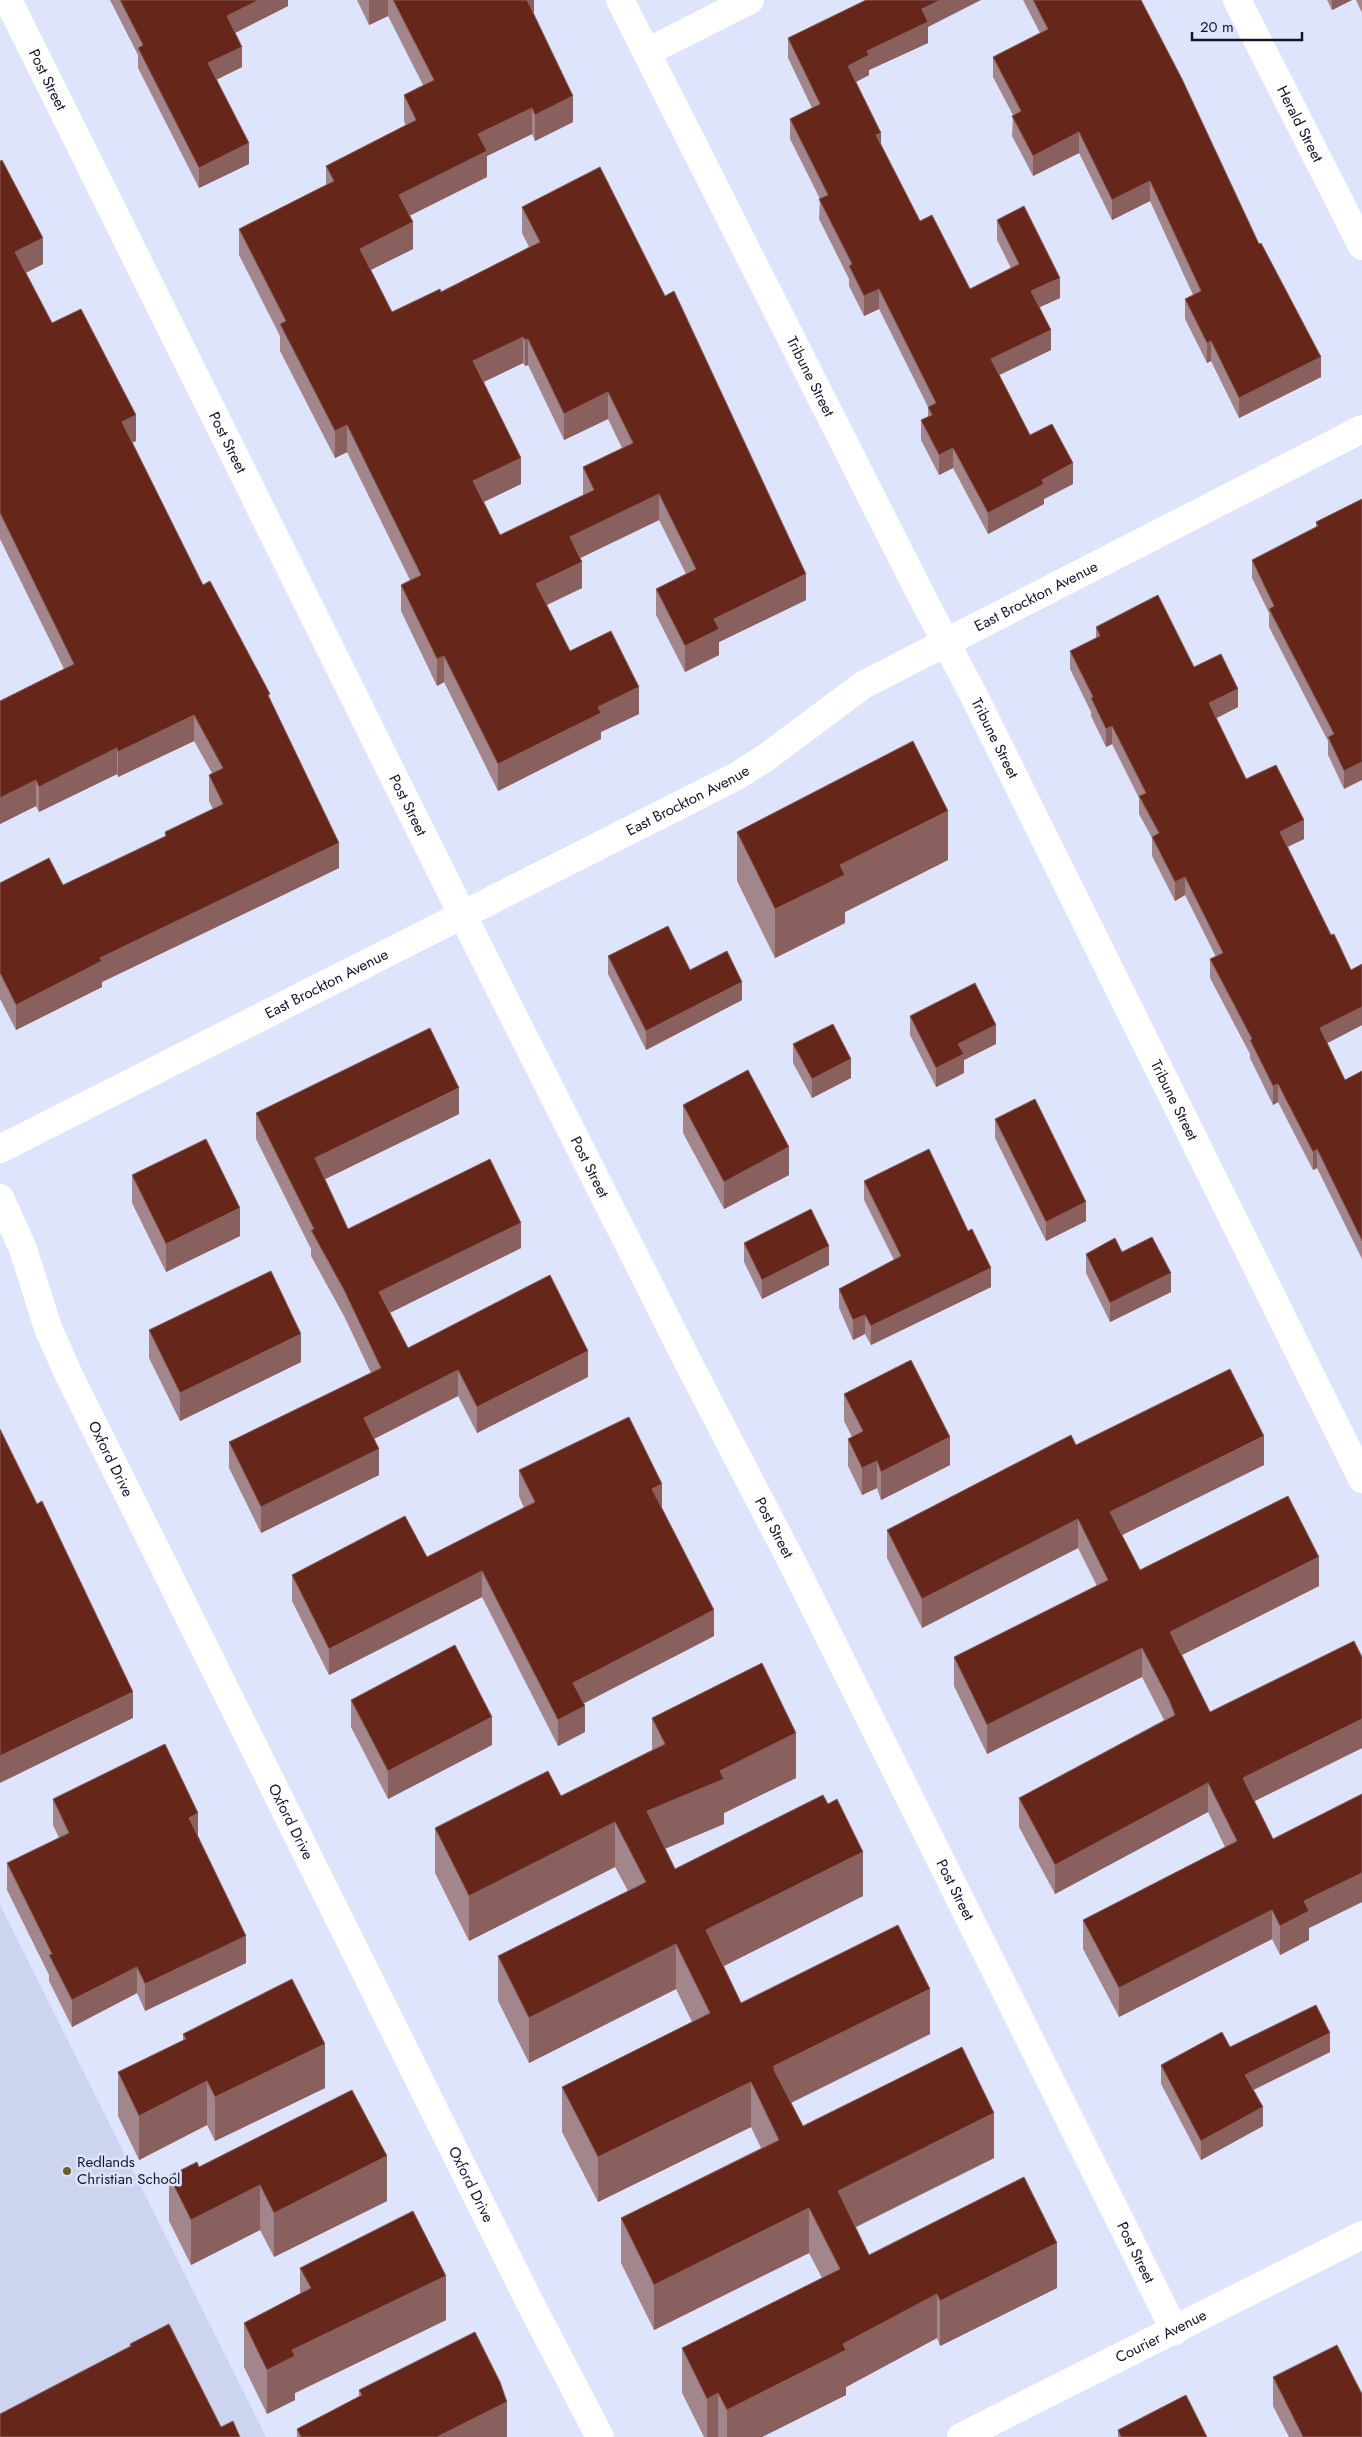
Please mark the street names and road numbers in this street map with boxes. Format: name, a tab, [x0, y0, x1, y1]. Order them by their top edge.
street label: Post Street	[23, 45, 72, 115]
street label: Herald Street	[1271, 82, 1329, 166]
street label: Tribune Street	[781, 333, 840, 421]
street label: Post Street	[203, 408, 252, 477]
street label: East Brockton Avenue	[971, 555, 1102, 637]
street label: Tribune Street	[966, 694, 1024, 783]
street label: East Brockton Avenue	[622, 759, 754, 841]
street label: Post Street	[383, 771, 433, 840]
street label: East Brockton Avenue	[261, 943, 392, 1024]
street label: Tribune Street	[1145, 1056, 1204, 1145]
street label: Post Street	[565, 1133, 615, 1202]
street label: Oxford Drive	[83, 1417, 139, 1501]
street label: Post Street	[749, 1493, 799, 1562]
street label: Oxford Drive	[263, 1780, 319, 1864]
street label: Post Street	[931, 1855, 980, 1925]
street label: Oxford Drive	[443, 2143, 499, 2226]
street label: Post Street	[1111, 2218, 1161, 2287]
street label: Courier Avenue	[1112, 2304, 1211, 2368]

